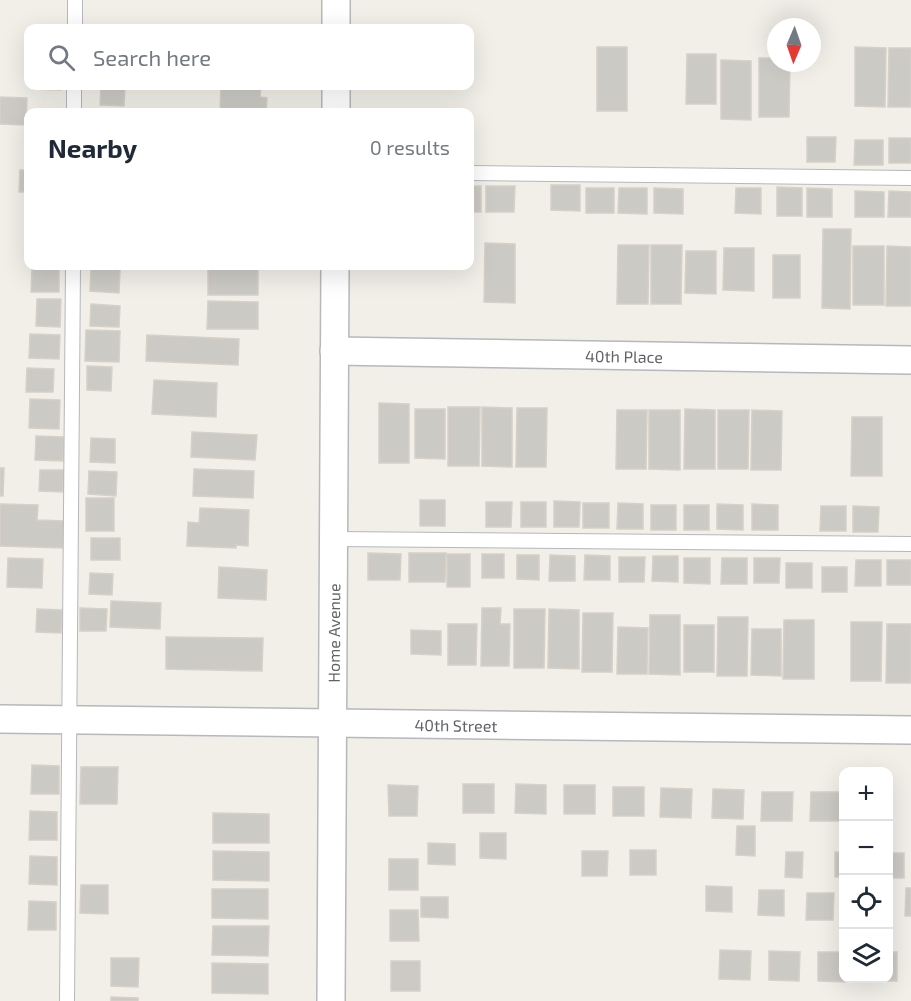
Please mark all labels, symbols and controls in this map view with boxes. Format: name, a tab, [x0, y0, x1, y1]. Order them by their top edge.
north arrow	[767, 18, 821, 72]
search box	[24, 24, 474, 90]
icon: search	[45, 41, 78, 74]
text: Search here	[93, 44, 211, 70]
text: Nearby	[48, 132, 137, 163]
text: 0 results	[370, 135, 450, 159]
street label: 40th Place	[585, 345, 663, 366]
street label: Home Avenue	[323, 583, 343, 683]
street label: 40th Street	[414, 715, 498, 735]
map controls	[839, 767, 893, 983]
button: +	[839, 767, 893, 821]
button: −	[839, 821, 893, 875]
button: locate	[839, 875, 893, 929]
button: layers	[839, 929, 893, 983]

